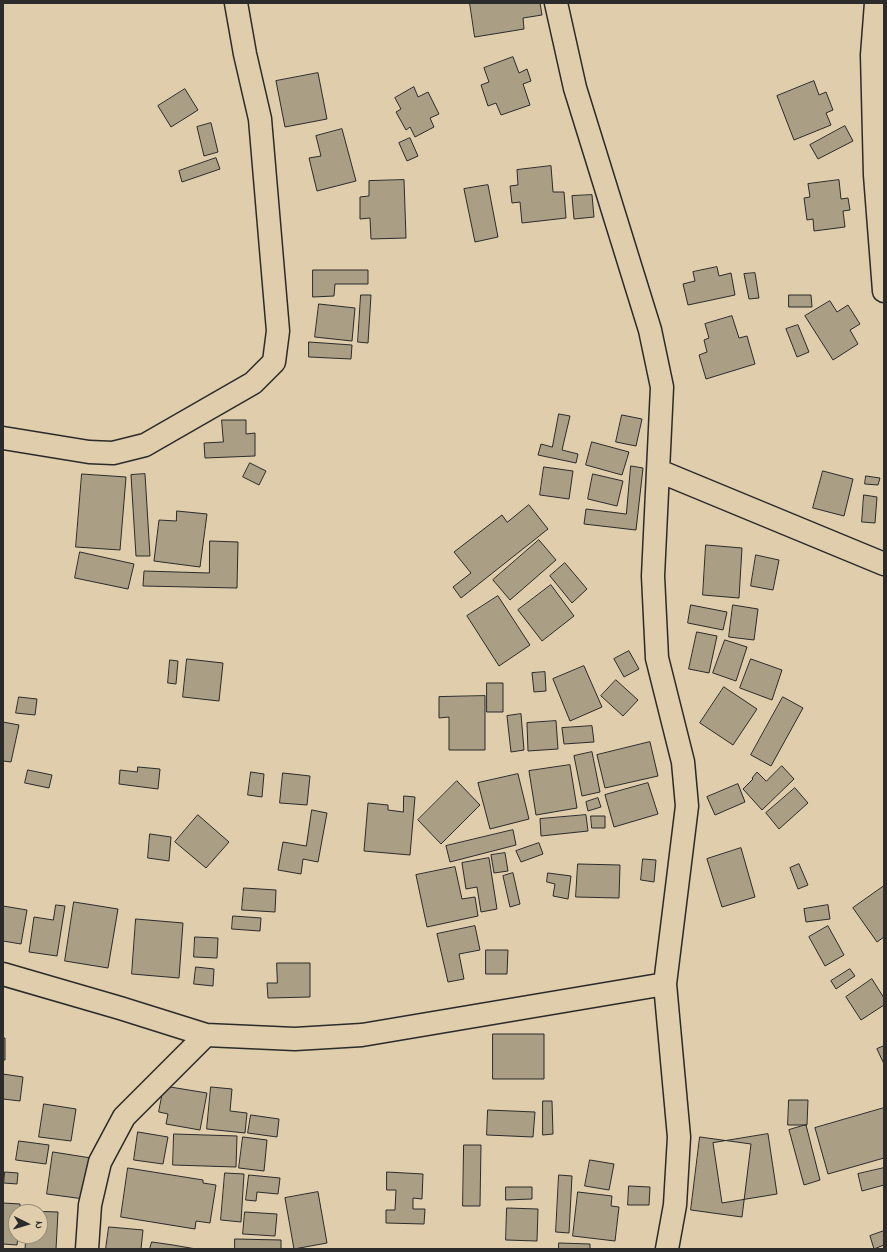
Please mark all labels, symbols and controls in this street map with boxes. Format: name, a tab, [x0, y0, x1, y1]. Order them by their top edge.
north arrow	[8, 1204, 48, 1244]
text: N	[31, 1221, 47, 1229]

